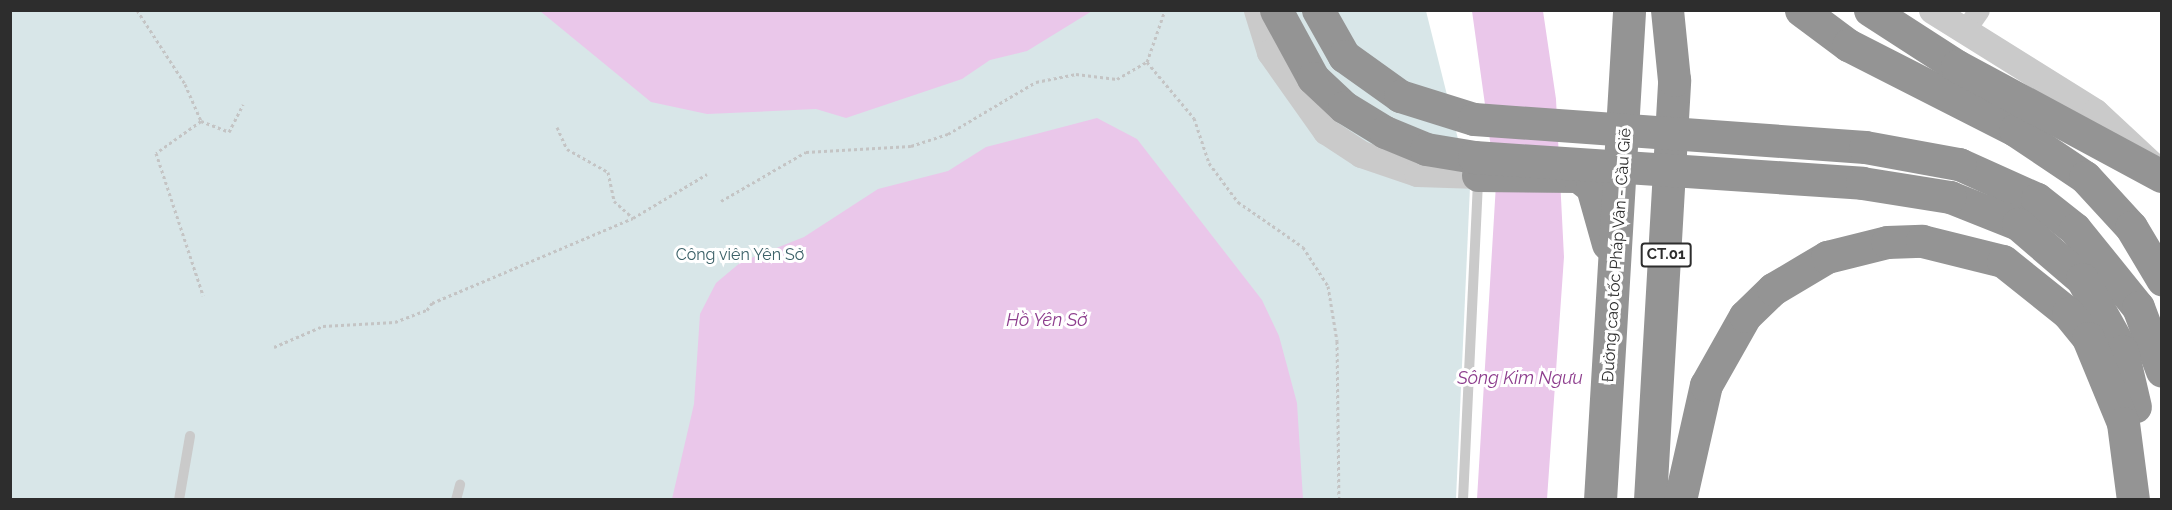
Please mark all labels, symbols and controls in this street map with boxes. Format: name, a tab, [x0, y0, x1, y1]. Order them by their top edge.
street label: Đường cao tốc Pháp Vân - Cầu Giẽ	[1599, 127, 1635, 383]
road number: CT.01	[1640, 243, 1692, 267]
park label: Công viên Yên Sở	[675, 245, 805, 265]
water label: Hồ Yên Sở	[1006, 309, 1088, 331]
water label: Sông Kim Ngưu	[1457, 367, 1583, 389]

